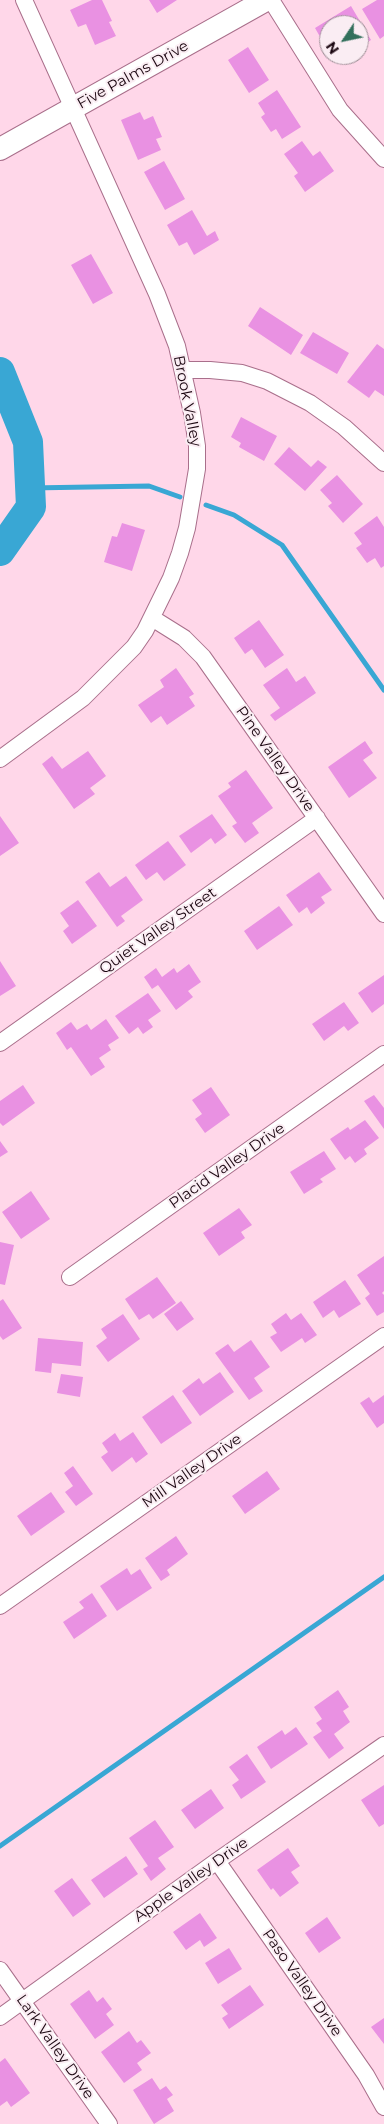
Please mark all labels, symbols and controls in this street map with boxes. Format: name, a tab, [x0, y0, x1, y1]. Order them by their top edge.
north arrow	[319, 15, 369, 65]
street label: Five Palms Drive	[74, 37, 192, 113]
text: N	[322, 38, 343, 58]
street label: Brook Valley	[169, 354, 205, 448]
street label: Pine Valley Drive	[232, 703, 318, 815]
street label: Quiet Valley Street	[96, 884, 220, 978]
street label: Placid Valley Drive	[166, 1119, 288, 1213]
street label: Mill Valley Drive	[139, 1430, 245, 1512]
street label: Apple Valley Drive	[131, 1834, 251, 1926]
street label: Paso Valley Drive	[258, 1926, 346, 2040]
street label: Lark Valley Drive	[12, 1991, 98, 2103]

